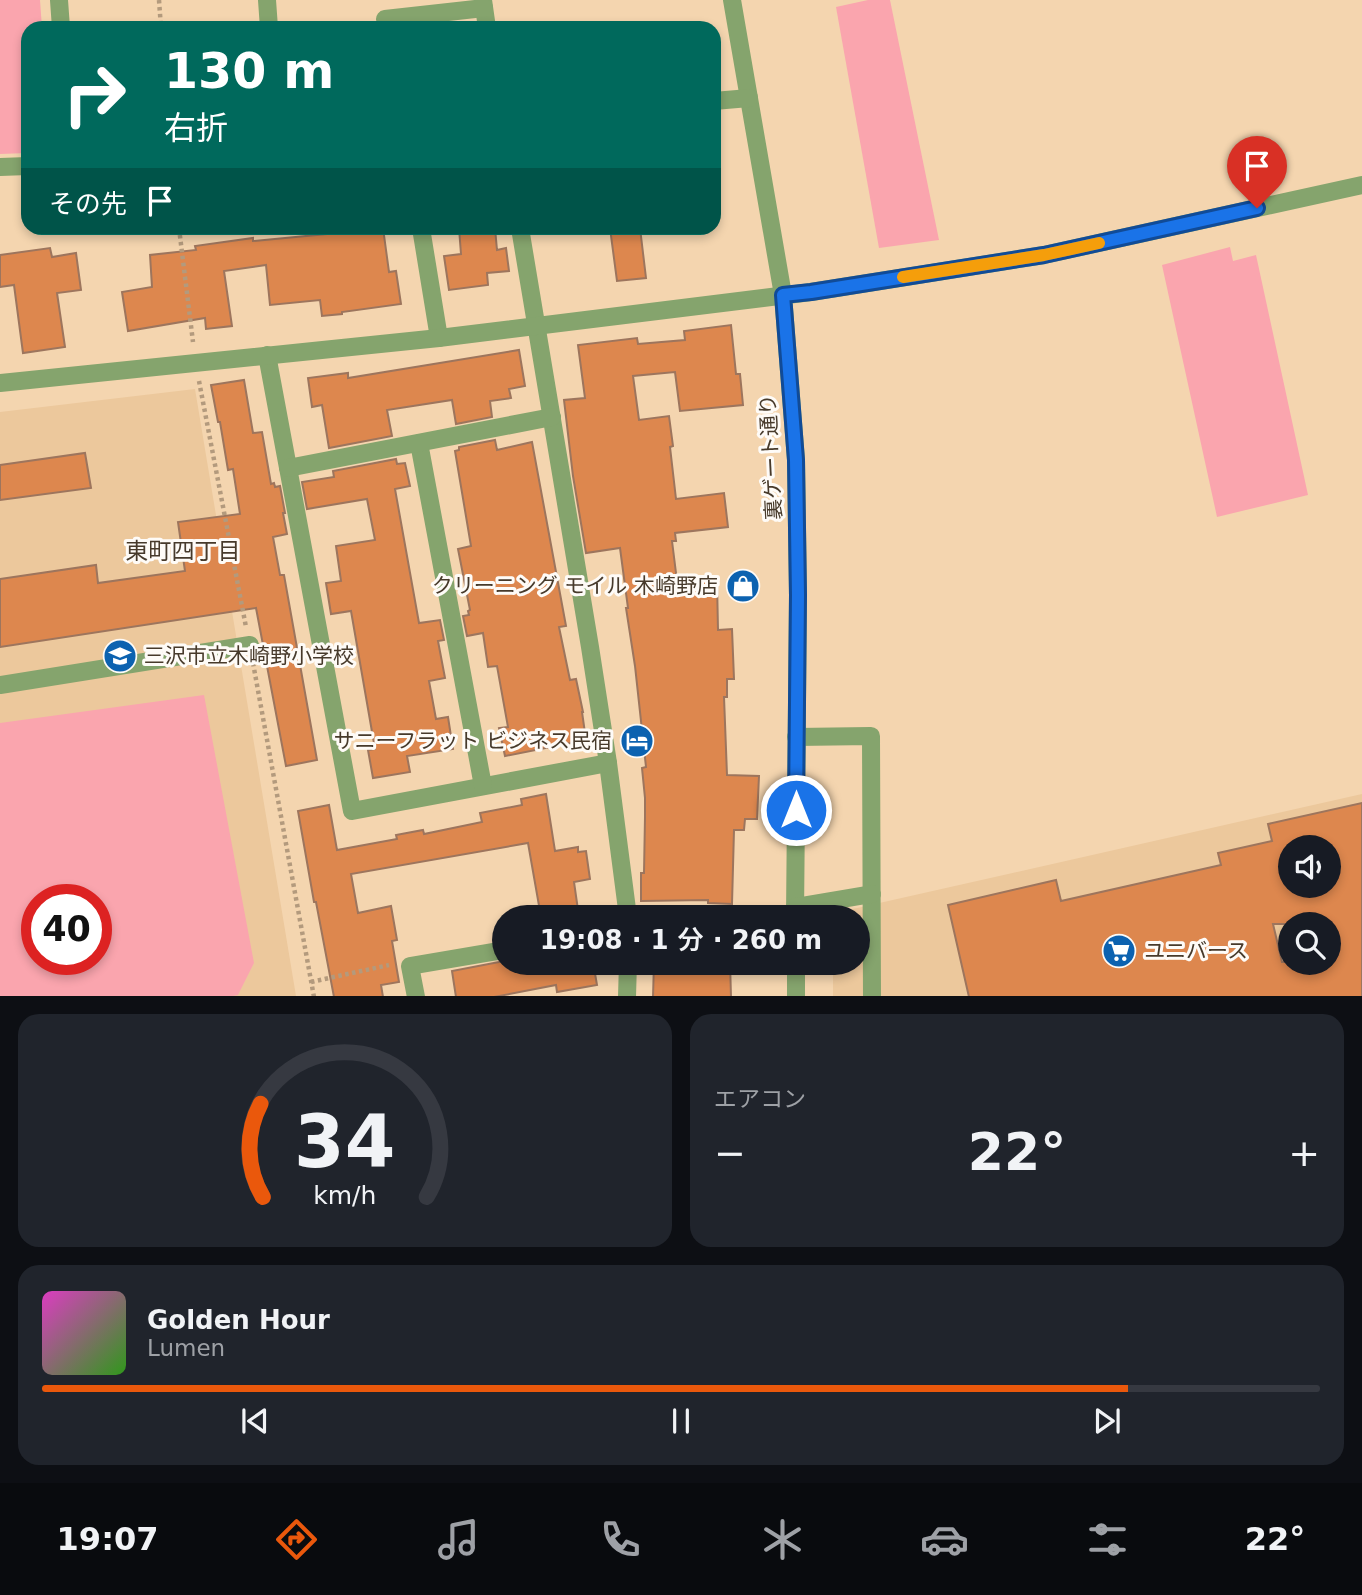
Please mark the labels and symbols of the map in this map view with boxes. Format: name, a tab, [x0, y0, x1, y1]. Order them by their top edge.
pin	[1227, 136, 1287, 208]
street label: 裏ゲート通り	[756, 393, 786, 521]
district label: 東町四丁目	[126, 538, 241, 564]
shop icon: クリーニング モイル 木崎野店	[724, 567, 762, 605]
place label: クリーニング モイル 木崎野店	[432, 574, 718, 598]
school or university icon: 三沢市立木崎野小学校	[101, 637, 139, 675]
place label: 三沢市立木崎野小学校	[144, 644, 354, 668]
hotel icon: サニーフラット ビジネス民宿	[618, 722, 656, 760]
place label: サニーフラット ビジネス民宿	[334, 729, 612, 753]
position arrow	[759, 773, 833, 847]
speed limit sign: 40	[21, 884, 112, 975]
supermarket icon: ユニバース	[1100, 932, 1138, 970]
place label: ユニバース	[1144, 939, 1248, 963]

